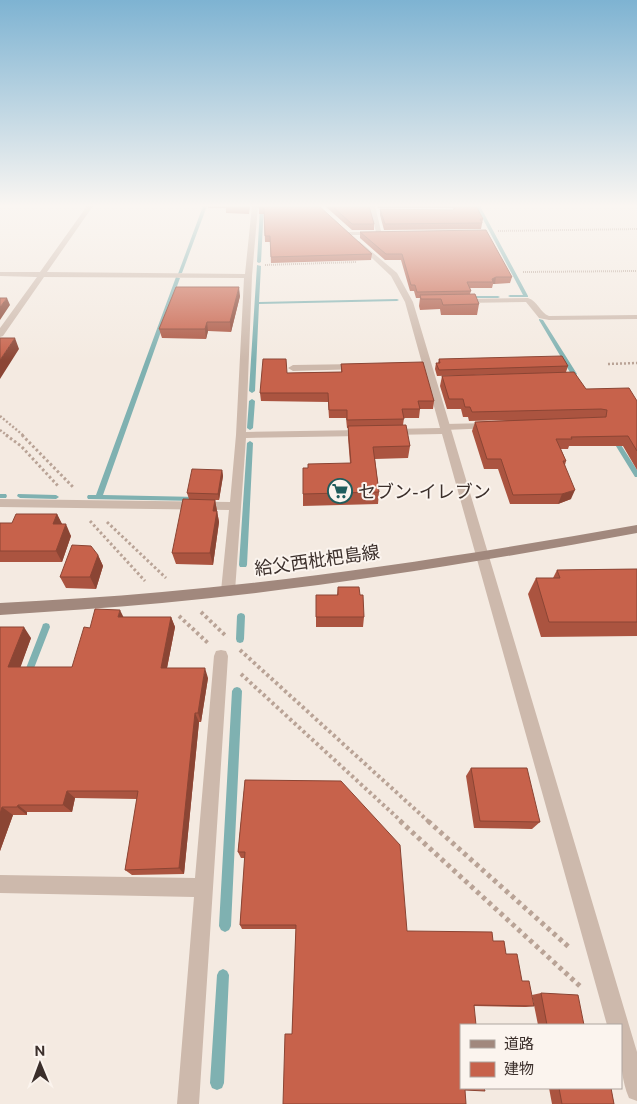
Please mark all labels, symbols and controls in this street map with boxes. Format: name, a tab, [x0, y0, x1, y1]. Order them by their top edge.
supermarket icon: セブン-イレブン	[327, 478, 353, 504]
place label: セブン-イレブン	[358, 481, 491, 502]
street label: 給父西枇杷島線	[253, 541, 381, 579]
legend	[460, 1024, 622, 1089]
text: 道路	[504, 1035, 534, 1052]
north arrow	[15, 1039, 65, 1089]
text: N	[34, 1043, 45, 1059]
text: 建物	[504, 1060, 534, 1077]

